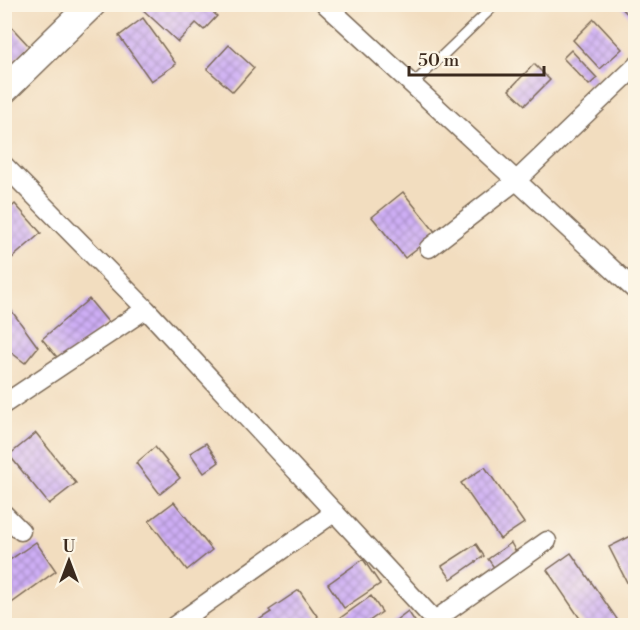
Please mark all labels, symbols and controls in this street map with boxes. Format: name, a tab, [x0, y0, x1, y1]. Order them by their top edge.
scale bar	[409, 39, 544, 77]
text: 50 m	[418, 49, 460, 72]
north arrow	[39, 531, 99, 591]
text: U	[63, 537, 76, 557]

